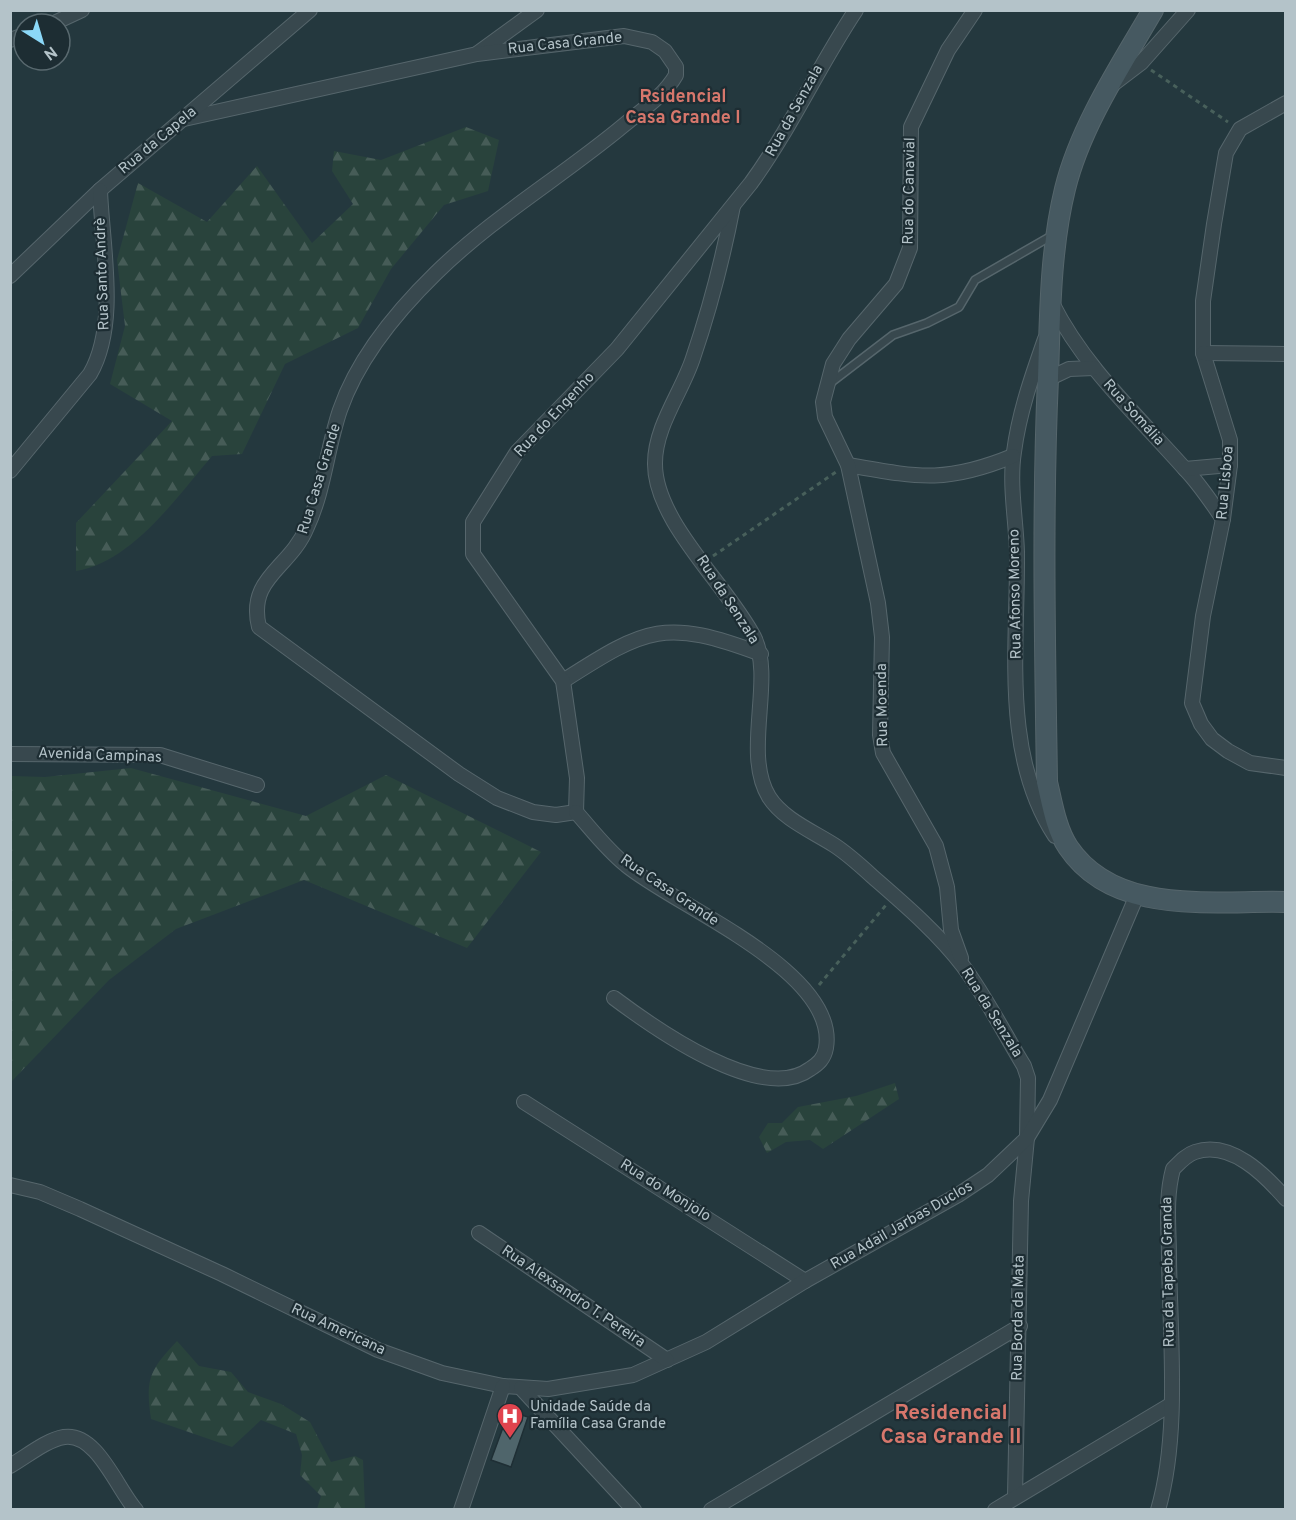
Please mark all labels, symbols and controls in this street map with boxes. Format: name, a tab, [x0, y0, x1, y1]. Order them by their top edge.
north arrow	[12, 12, 72, 72]
street label: Rua Casa Grande	[507, 29, 623, 59]
text: N	[39, 41, 60, 64]
street label: Rua da Senzala	[762, 62, 828, 160]
district label: Rsidencial Casa Grande I	[625, 86, 741, 130]
street label: Rua da Capela	[115, 103, 201, 179]
street label: Rua do Canavial	[900, 137, 920, 245]
street label: Rua Santo Andrè	[92, 217, 114, 331]
street label: Rua do Engenho	[511, 368, 599, 462]
street label: Rua Somália	[1098, 376, 1168, 450]
street label: Rua Casa Grande	[294, 421, 346, 537]
street label: Rua Lisboa	[1213, 445, 1239, 521]
street label: Rua Afonso Moreno	[1005, 529, 1027, 659]
street label: Rua da Senzala	[691, 552, 763, 648]
street label: Rua Moenda	[873, 663, 893, 747]
street label: Avenida Campinas	[38, 744, 162, 768]
street label: Rua Casa Grande	[616, 851, 722, 931]
street label: Rua da Senzala	[956, 965, 1026, 1061]
street label: Rua do Monjolo	[616, 1155, 714, 1227]
street label: Rua Adail Jarbas Duclos	[827, 1177, 977, 1275]
street label: Rua da Tapeba Granda	[1158, 1197, 1180, 1347]
street label: Rua Alexsandro T. Pereira	[497, 1242, 649, 1352]
street label: Rua Borda da Mata	[1008, 1255, 1030, 1381]
street label: Rua Americana	[288, 1300, 388, 1360]
place label: Unidade Saúde da Família Casa Grande	[530, 1398, 666, 1434]
district label: Residencial Casa Grande II	[881, 1400, 1021, 1451]
hospital icon: Unidade Saúde da Família Casa Grande	[495, 1401, 525, 1439]

